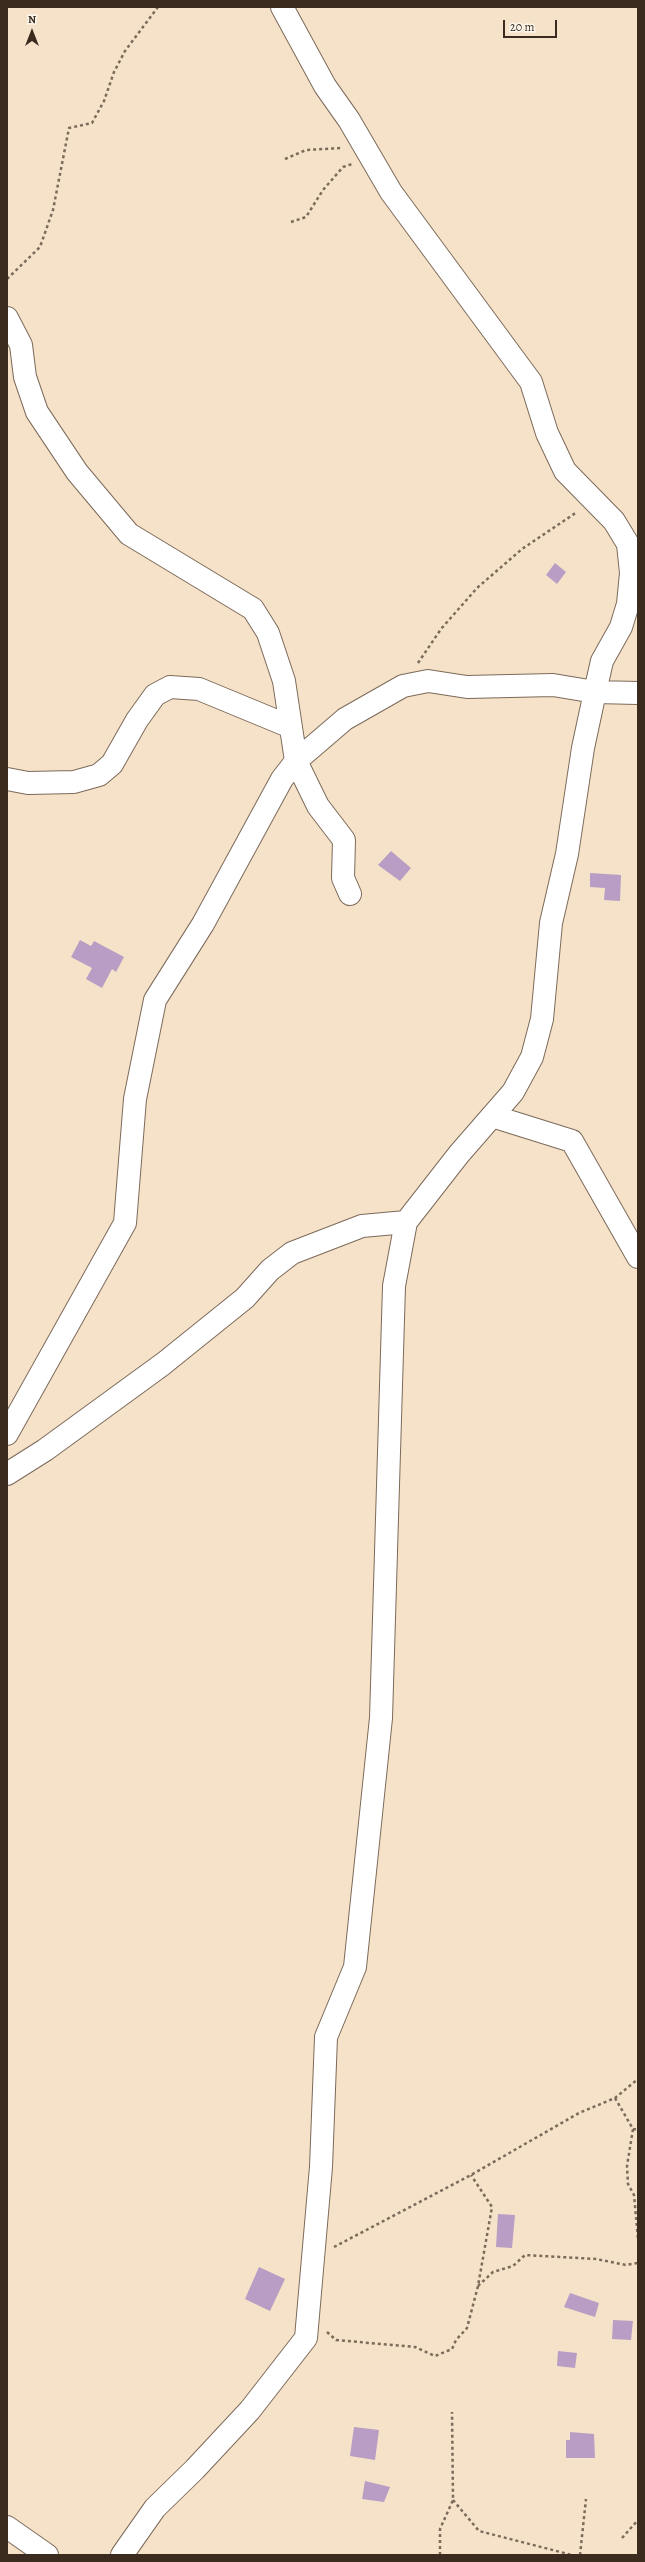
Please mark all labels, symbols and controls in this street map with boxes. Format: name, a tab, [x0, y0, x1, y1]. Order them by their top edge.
north arrow	[12, 12, 52, 52]
text: N	[28, 12, 36, 27]
scale bar	[505, 12, 559, 38]
text: 20 m	[510, 19, 534, 35]

